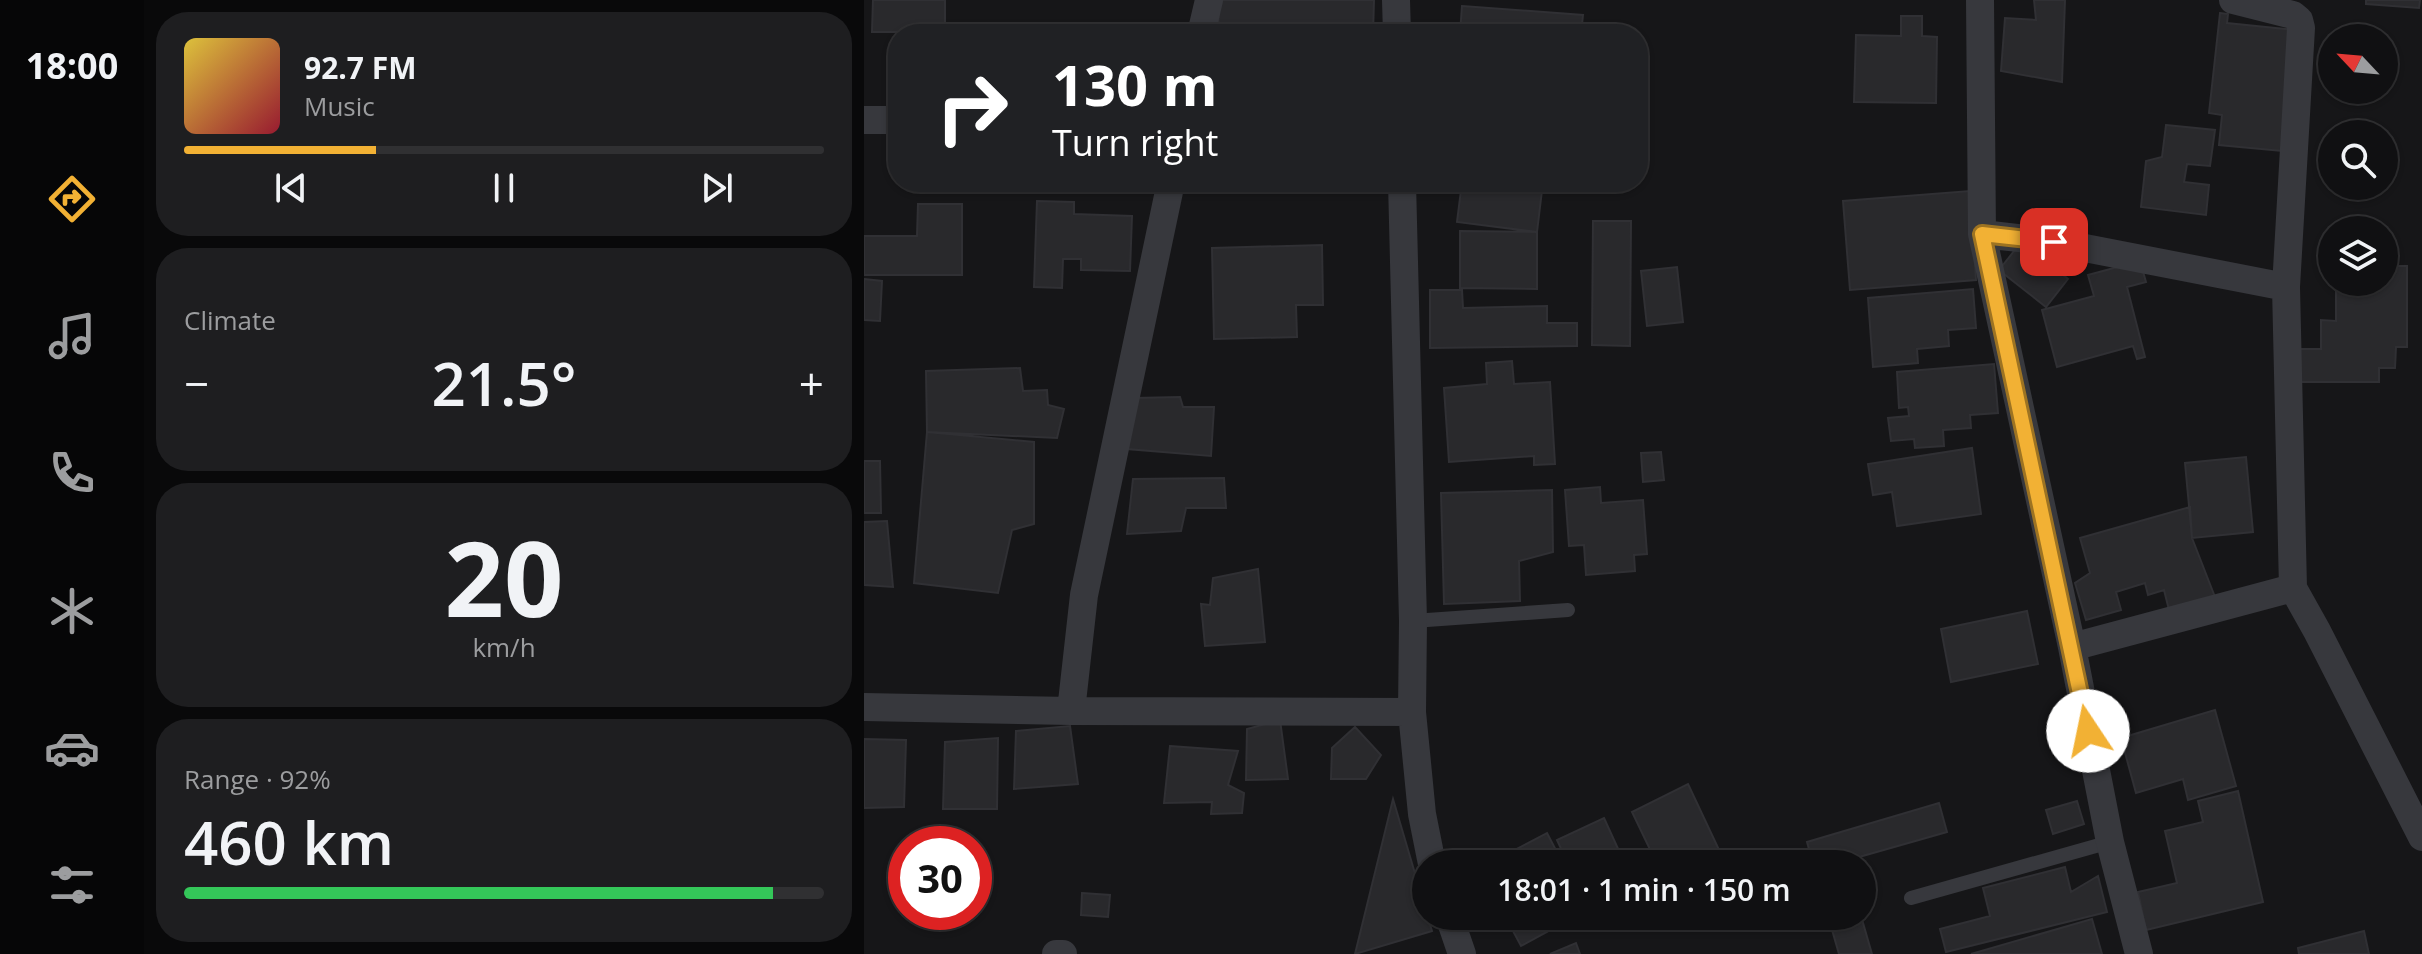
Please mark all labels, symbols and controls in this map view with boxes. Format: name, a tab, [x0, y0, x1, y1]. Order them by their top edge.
north arrow	[2318, 24, 2398, 104]
map controls	[2318, 24, 2398, 296]
text: 18:00	[26, 41, 118, 90]
text: 130 m	[1052, 46, 1218, 122]
text: 92.7 FM	[304, 47, 417, 88]
icon: right	[920, 56, 1024, 160]
text: Music	[304, 88, 375, 124]
text: Turn right	[1052, 118, 1218, 167]
button: search	[2318, 120, 2398, 200]
icon: previous	[269, 166, 313, 210]
icon: pause	[482, 166, 526, 210]
icon: next	[695, 166, 739, 210]
icon: directions	[44, 171, 100, 227]
pin	[2020, 208, 2088, 276]
button: layers	[2318, 216, 2398, 296]
icon: arrive	[2032, 220, 2076, 264]
text: Climate	[184, 302, 276, 338]
icon: music	[44, 308, 100, 364]
text: 21.5°	[431, 342, 577, 424]
text: −	[184, 353, 209, 413]
text: +	[799, 353, 824, 413]
icon: phone	[44, 445, 100, 501]
text: 20	[445, 506, 563, 647]
icon: climate	[44, 583, 100, 639]
text: km/h	[472, 629, 536, 665]
position arrow	[2046, 689, 2130, 773]
icon: car	[44, 720, 100, 776]
text: Range · 92%	[184, 761, 331, 797]
text: 460 km	[184, 801, 394, 883]
speed limit sign: 30	[888, 826, 992, 930]
icon: filters	[44, 857, 100, 913]
text: 18:01 · 1 min · 150 m	[1497, 869, 1791, 910]

